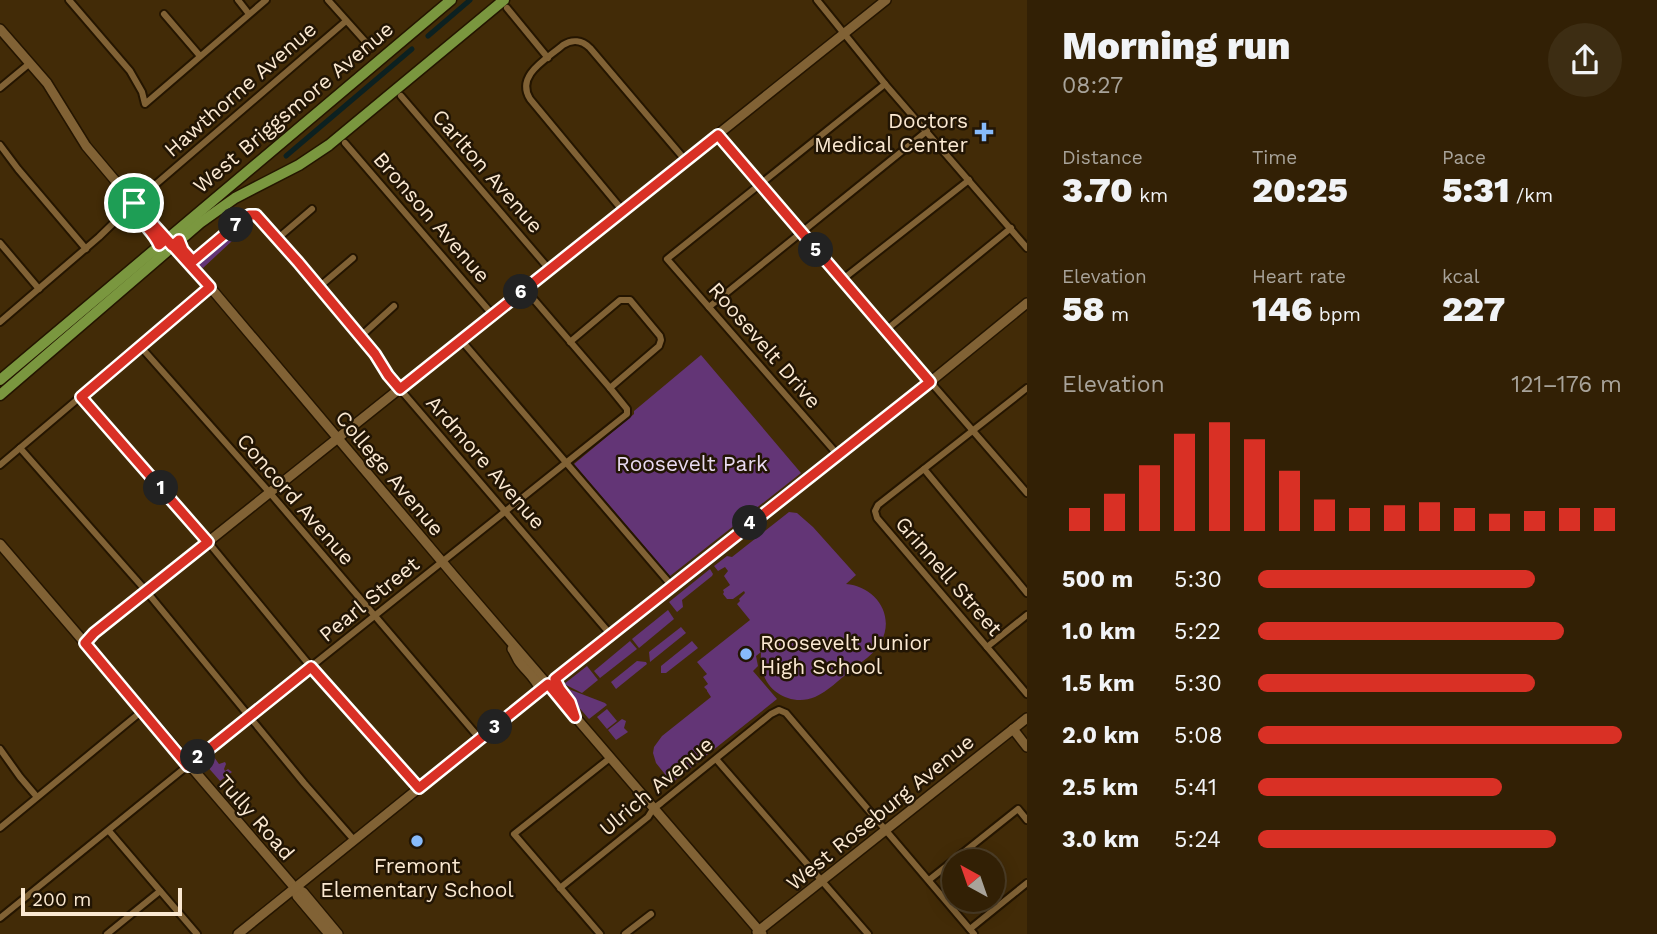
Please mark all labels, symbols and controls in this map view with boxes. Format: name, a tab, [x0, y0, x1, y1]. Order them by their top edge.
street label: Hawthorne Avenue	[159, 16, 321, 162]
street label: West Briggsmore Avenue	[188, 16, 398, 198]
button: share	[1548, 23, 1622, 97]
text: Morning run	[1062, 24, 1291, 68]
text: 08:27	[1062, 72, 1123, 99]
street label: Carlton Avenue	[427, 104, 549, 238]
place label: Doctors Medical Center	[814, 108, 968, 157]
marker: Doctors Medical Center	[974, 122, 994, 142]
text: Distance	[1062, 146, 1143, 169]
text: Time	[1252, 146, 1297, 169]
text: Pace	[1442, 146, 1486, 169]
street label: Bronson Avenue	[369, 147, 495, 287]
text: 3.70	[1062, 169, 1133, 211]
text: 20:25	[1252, 169, 1348, 211]
text: 5:31	[1442, 169, 1510, 211]
pin	[104, 173, 164, 233]
icon: arrive	[115, 184, 153, 222]
text: km	[1133, 184, 1168, 207]
text: /km	[1510, 184, 1553, 207]
pin: 7	[218, 208, 254, 243]
text: 7	[230, 213, 241, 236]
pin: 5	[798, 232, 834, 268]
text: 5	[810, 238, 821, 261]
text: Elevation	[1062, 265, 1147, 288]
text: Heart rate	[1252, 265, 1346, 288]
text: kcal	[1442, 265, 1480, 288]
pin: 6	[504, 274, 538, 310]
street label: Roosevelt Drive	[703, 277, 827, 413]
text: 6	[515, 280, 526, 303]
text: 58	[1062, 288, 1105, 330]
text: 146	[1252, 288, 1312, 330]
text: 227	[1442, 288, 1505, 330]
text: m	[1105, 303, 1129, 326]
text: bpm	[1312, 303, 1361, 326]
text: Elevation	[1062, 371, 1165, 398]
text: 121–176 m	[1511, 371, 1622, 398]
street label: Ardmore Avenue	[421, 390, 551, 534]
street label: College Avenue	[330, 405, 450, 541]
street label: Concord Avenue	[232, 428, 360, 570]
park label: Roosevelt Park	[616, 451, 768, 476]
pin: 1	[144, 470, 178, 505]
text: 1	[156, 476, 165, 499]
pin: 4	[732, 505, 768, 540]
text: 4	[743, 511, 756, 534]
street label: Grinnell Street	[890, 511, 1008, 641]
street label: Pearl Street	[314, 551, 424, 647]
text: 500 m	[1062, 566, 1133, 593]
text: 5:30	[1174, 566, 1222, 593]
text: 1.0 km	[1062, 618, 1136, 645]
text: 5:22	[1174, 618, 1221, 645]
place label: Roosevelt Junior High School	[760, 630, 931, 679]
marker: Roosevelt Junior High School	[738, 646, 754, 662]
text: 1.5 km	[1062, 670, 1135, 697]
text: 5:30	[1174, 670, 1222, 697]
pin: 3	[477, 710, 512, 744]
text: 3	[489, 715, 500, 738]
text: 2.0 km	[1062, 722, 1140, 749]
text: 5:08	[1174, 722, 1223, 749]
street label: West Roseburg Avenue	[781, 729, 979, 895]
street label: Ulrich Avenue	[594, 731, 718, 841]
pin: 2	[180, 740, 216, 774]
text: 2	[192, 745, 203, 768]
street label: Tully Road	[212, 769, 300, 865]
text: 2.5 km	[1062, 774, 1138, 801]
text: 5:41	[1174, 774, 1217, 801]
text: 3.0 km	[1062, 826, 1139, 853]
text: 5:24	[1174, 826, 1221, 853]
marker: Fremont Elementary School	[409, 833, 425, 849]
north arrow	[942, 849, 1004, 912]
map controls	[942, 849, 1005, 912]
place label: Fremont Elementary School	[320, 853, 514, 902]
scale bar	[21, 885, 182, 917]
text: 200 m	[32, 888, 91, 911]

